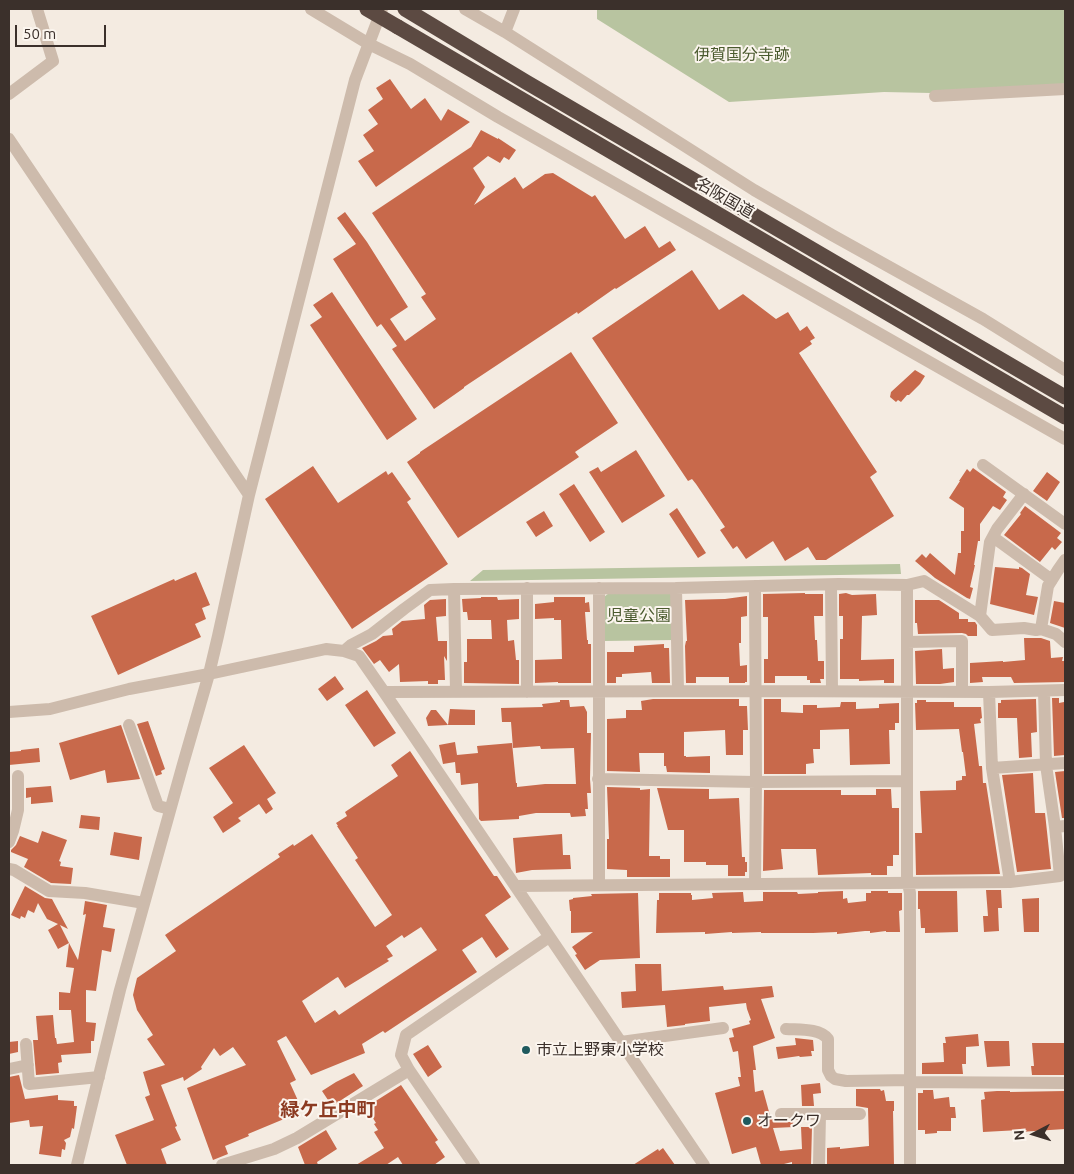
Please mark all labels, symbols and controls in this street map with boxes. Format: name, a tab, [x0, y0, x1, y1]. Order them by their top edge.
scale bar	[18, 15, 109, 47]
text: 50 m	[23, 25, 56, 42]
park label: 伊賀国分寺跡	[694, 45, 790, 65]
street label: 名阪国道	[692, 174, 758, 222]
park label: 児童公園	[607, 606, 671, 626]
place label: 市立上野東小学校	[536, 1040, 664, 1060]
marker: 市立上野東小学校	[520, 1044, 532, 1056]
district label: 緑ケ丘中町	[281, 1099, 375, 1121]
north arrow	[1009, 1109, 1059, 1159]
place label: オークワ	[757, 1111, 821, 1131]
marker: オークワ	[741, 1115, 753, 1127]
text: N	[1011, 1129, 1027, 1141]

